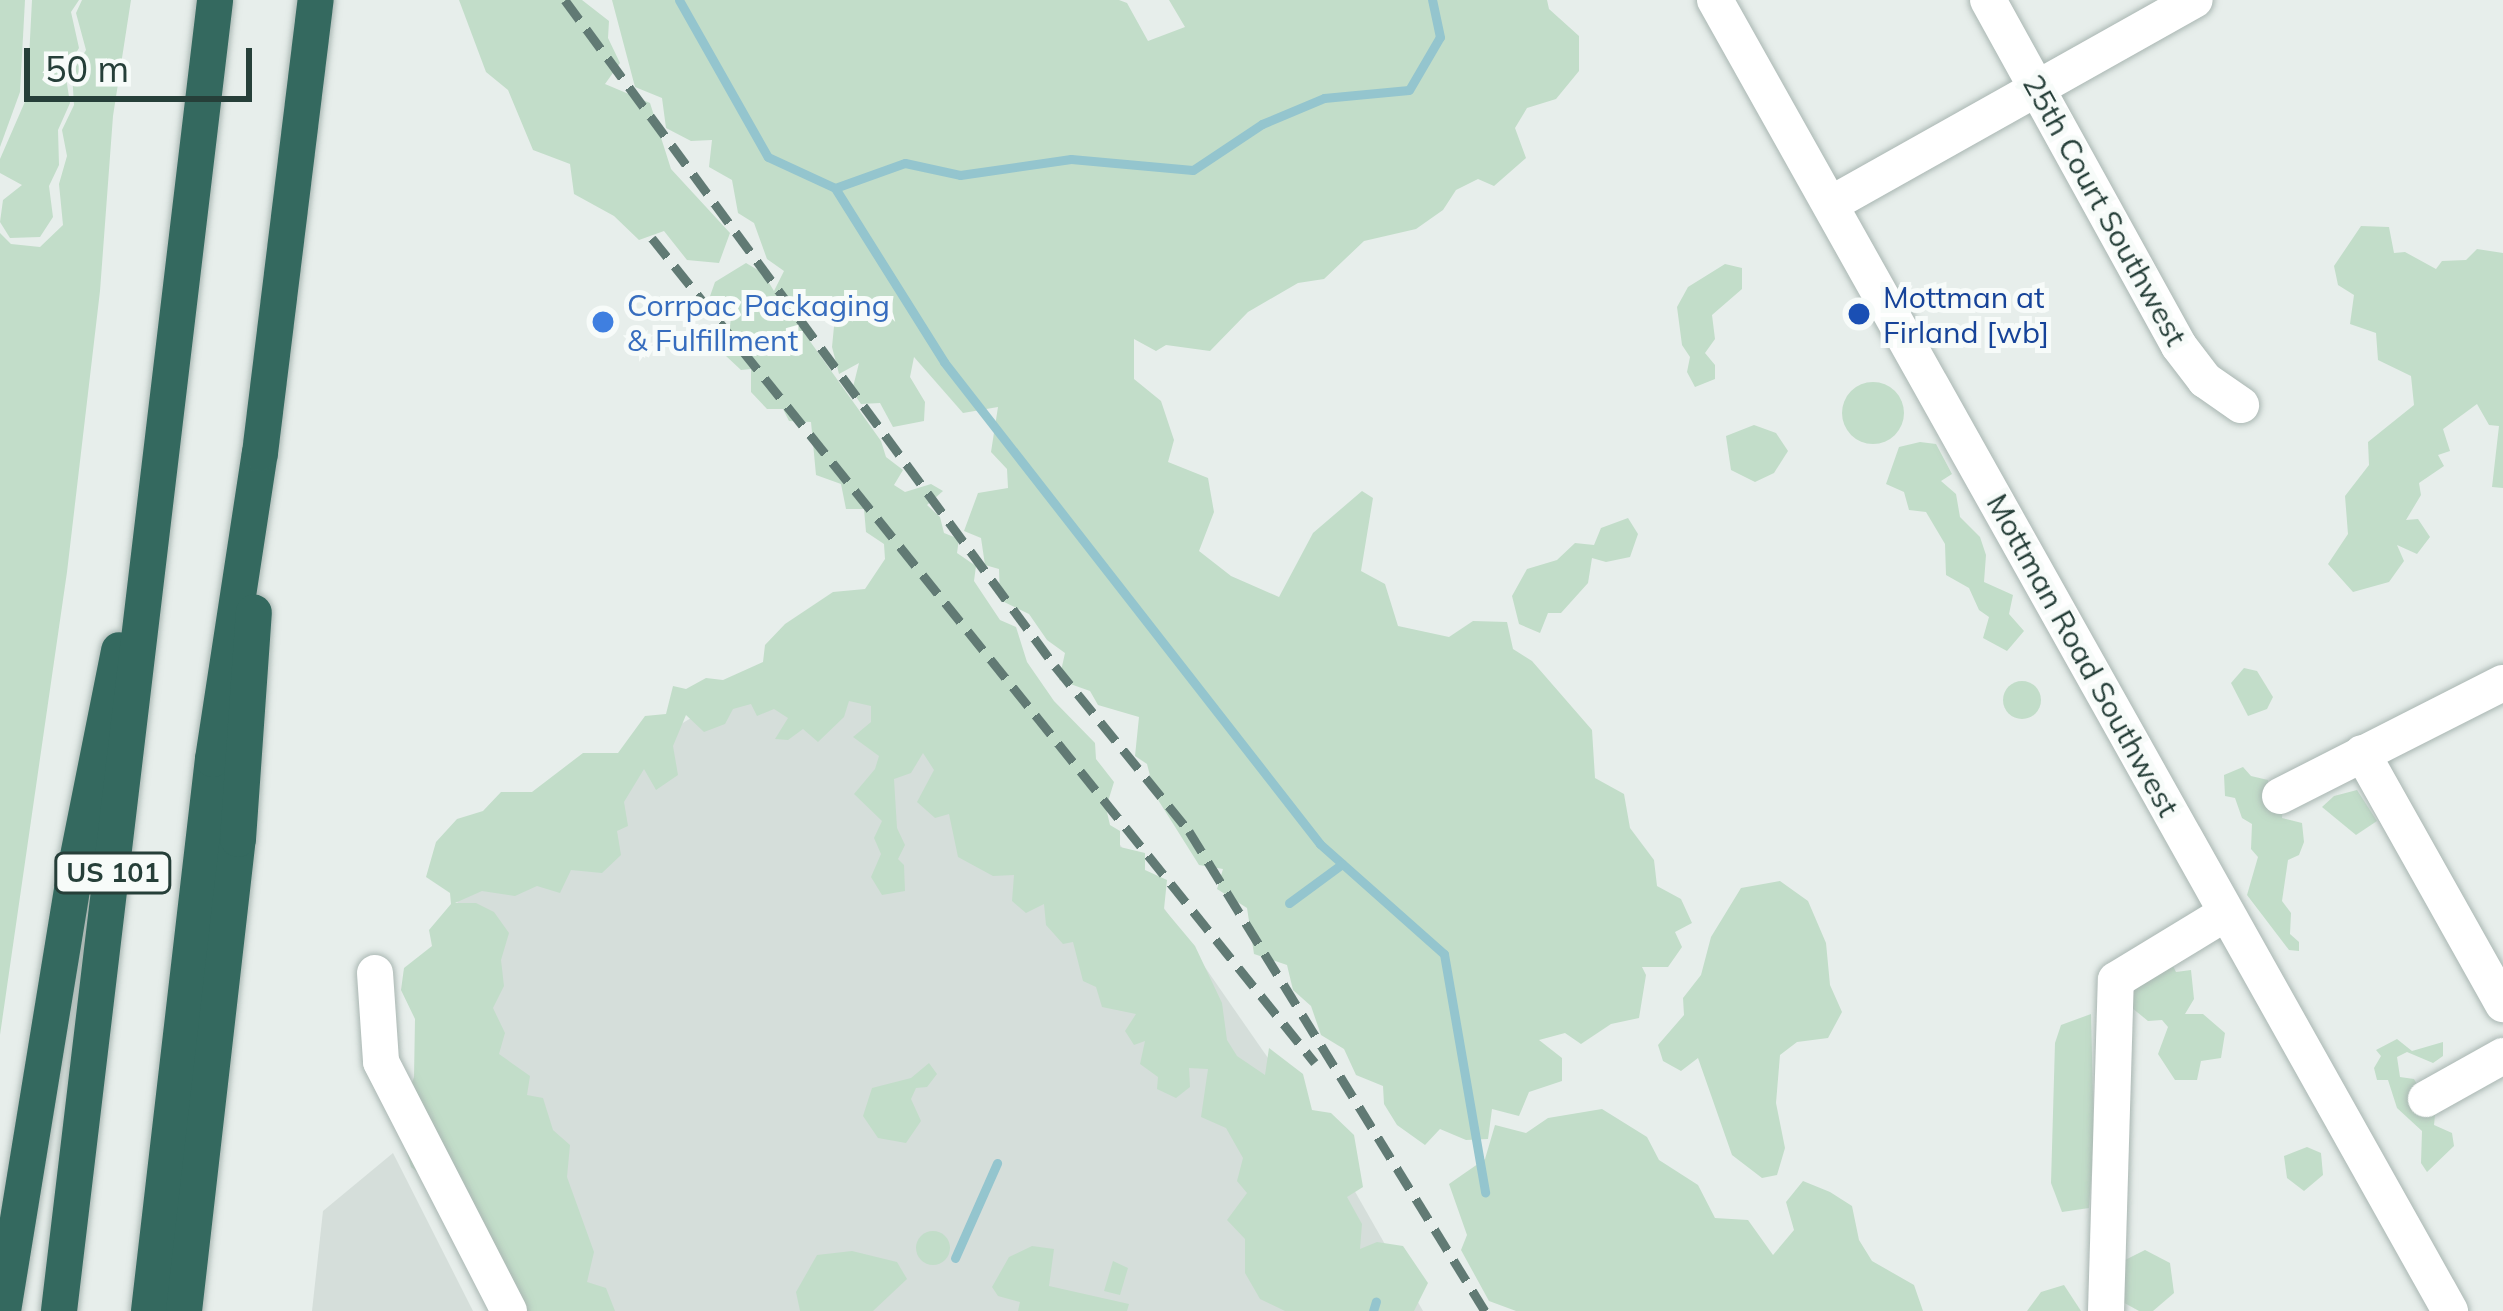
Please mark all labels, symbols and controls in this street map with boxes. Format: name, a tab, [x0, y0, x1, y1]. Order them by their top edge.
scale bar	[30, 24, 258, 98]
text: 50 m	[45, 46, 129, 91]
street label: 25th Court Southwest	[2015, 68, 2195, 352]
place label: Mottman at Firland [wb]	[1883, 279, 2049, 350]
place label: Corrpac Packaging & Fulfillment	[627, 287, 890, 358]
marker: Mottman at Firland [wb]	[1846, 301, 1872, 327]
marker: Corrpac Packaging & Fulfillment	[590, 309, 616, 335]
street label: Mottman Road Southwest	[1979, 488, 2187, 822]
road number: US 101	[53, 852, 173, 894]

